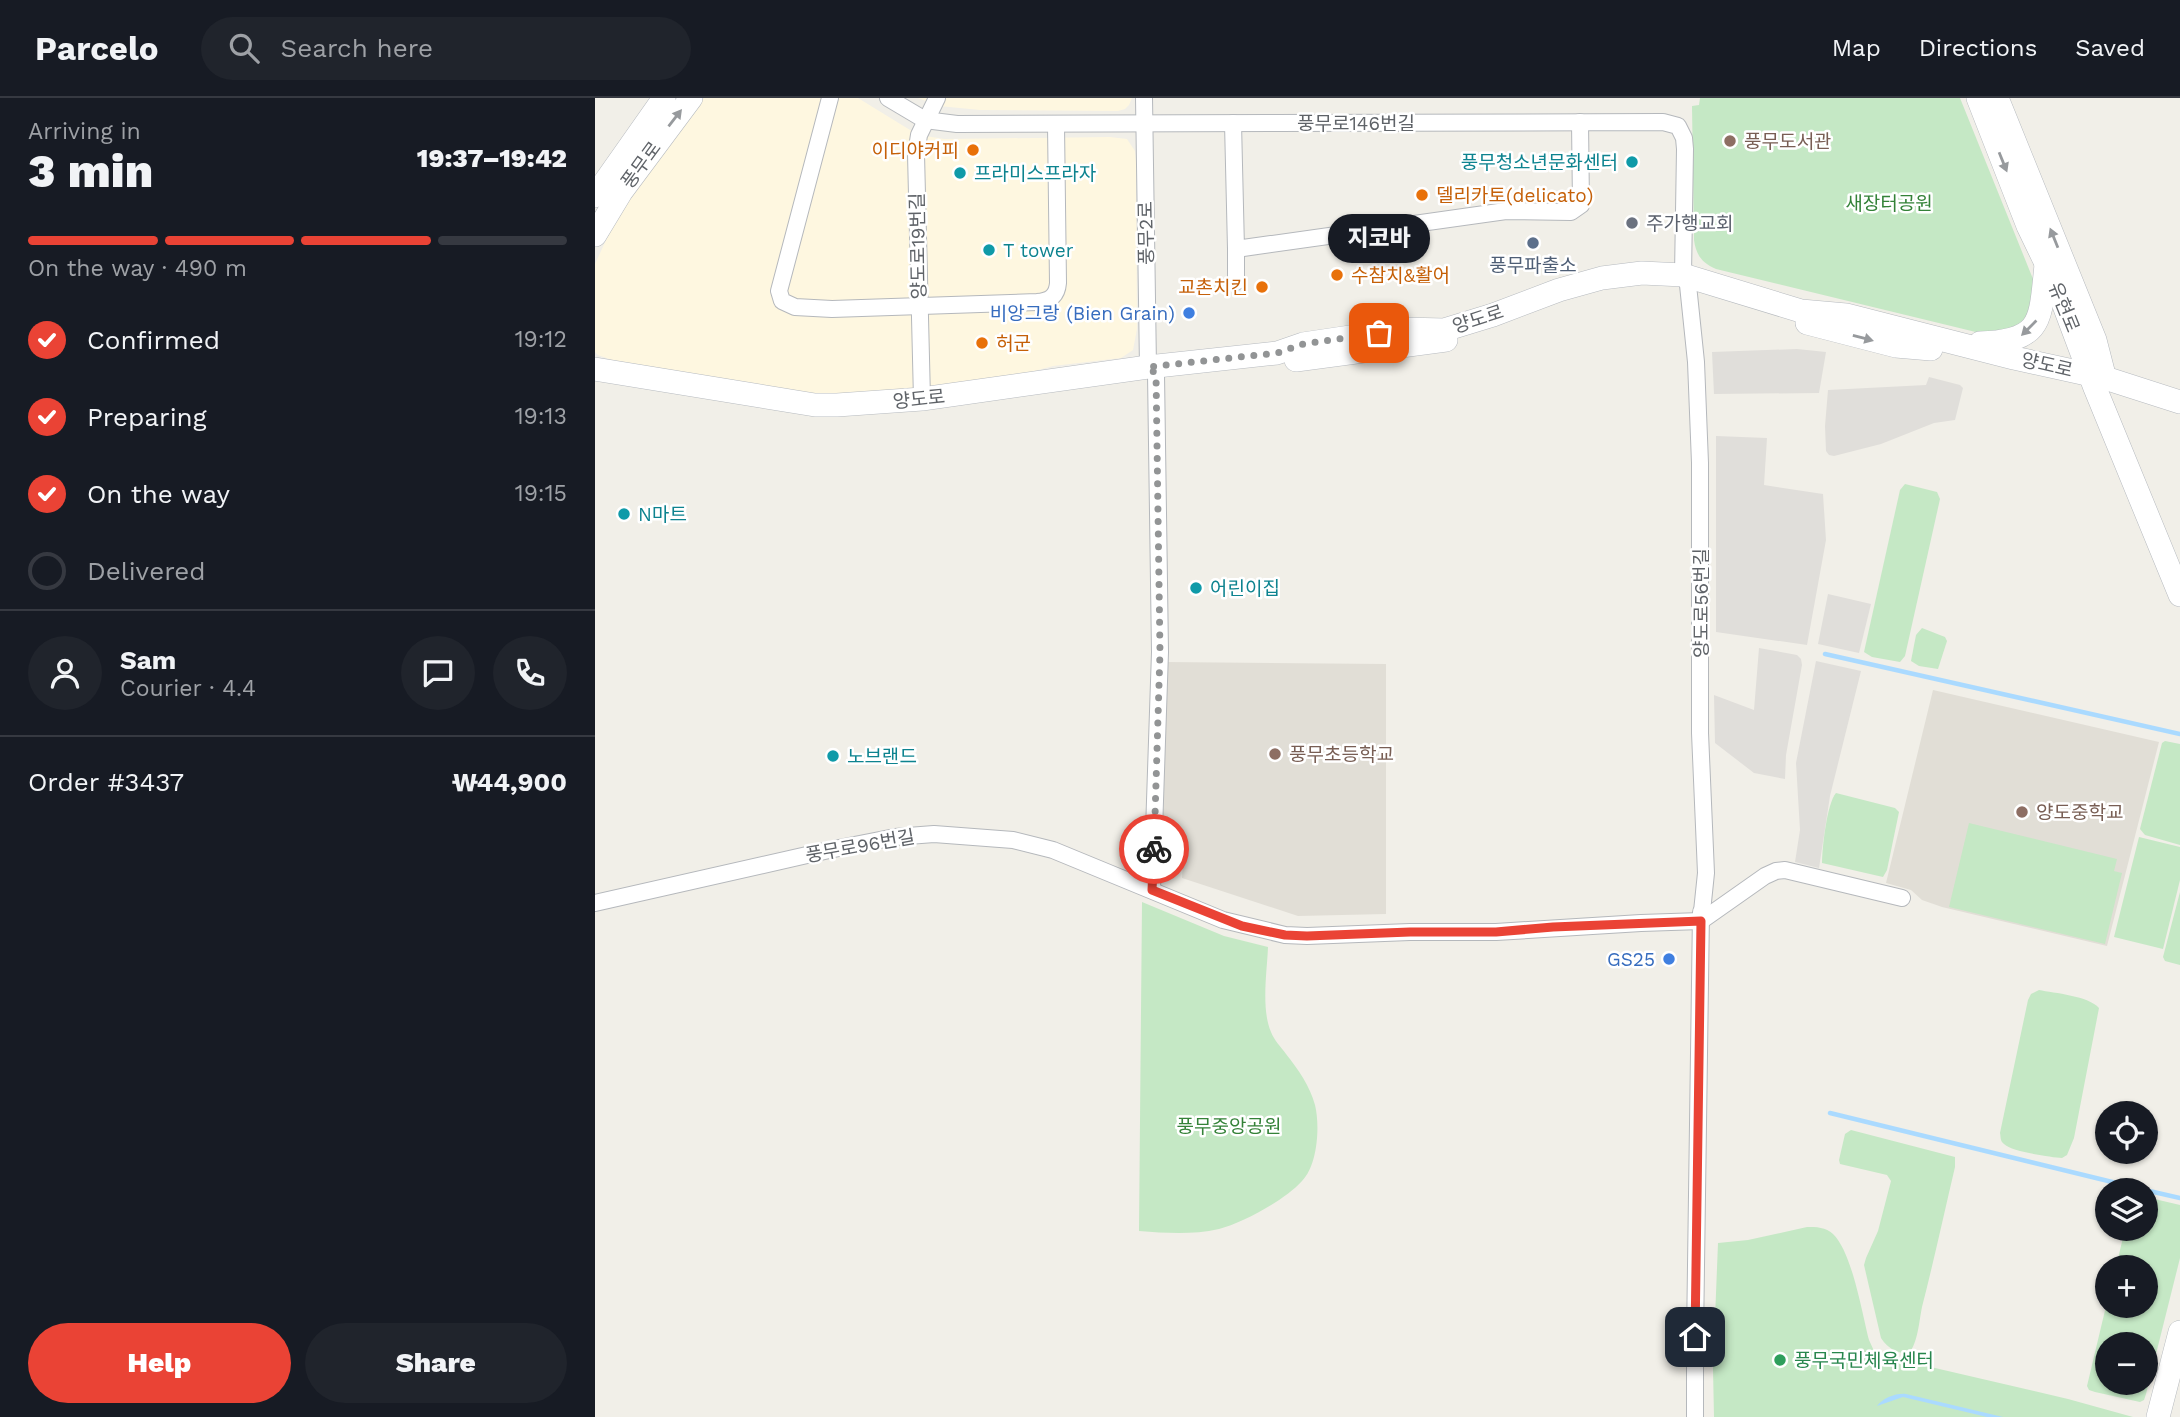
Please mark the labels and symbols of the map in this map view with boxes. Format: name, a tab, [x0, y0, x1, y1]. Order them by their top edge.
one-way arrow	[668, 110, 683, 128]
street label: 풍무로146번길	[1297, 112, 1415, 135]
place label: 풍무도서관	[1744, 130, 1831, 153]
marker: 풍무도서관	[1722, 133, 1738, 149]
street label: 풍무로	[616, 137, 666, 193]
place label: 이디야커피	[872, 139, 959, 162]
marker: 이디야커피	[965, 142, 981, 158]
place label: 풍무청소년문화센터	[1461, 151, 1618, 174]
one-way arrow	[1997, 151, 2008, 172]
marker: 풍무청소년문화센터	[1624, 154, 1640, 170]
place label: 프라미스프라자	[974, 162, 1096, 185]
marker: 프라미스프라자	[952, 165, 968, 181]
place label: 델리카토(delicato)	[1436, 184, 1593, 207]
marker: 델리카토(delicato)	[1414, 187, 1430, 203]
park label: 새장터공원	[1845, 192, 1933, 215]
street label: 양도로19번길	[906, 193, 930, 299]
street label: 풍무2로	[1134, 201, 1158, 265]
place label: 주가행교회	[1646, 212, 1733, 235]
callout: 지코바	[1328, 214, 1430, 263]
marker: 주가행교회	[1624, 215, 1640, 231]
one-way arrow	[2048, 228, 2059, 249]
marker: 풍무파출소	[1525, 235, 1541, 251]
place label: T tower	[1003, 239, 1074, 262]
marker: T tower	[981, 242, 997, 258]
place label: 풍무파출소	[1489, 254, 1577, 277]
place label: 수참치&활어	[1351, 264, 1450, 287]
marker: 수참치&활어	[1329, 267, 1345, 283]
place label: 교촌치킨	[1178, 276, 1248, 299]
street label: 유현로	[2044, 278, 2084, 336]
marker: 교촌치킨	[1254, 279, 1270, 295]
street label: 양도로	[1450, 300, 1506, 338]
place label: 비앙그랑 (Bien Grain)	[990, 302, 1175, 325]
pin	[1349, 303, 1409, 363]
marker: 비앙그랑 (Bien Grain)	[1181, 305, 1197, 321]
one-way arrow	[2021, 320, 2038, 337]
place label: 허군	[996, 332, 1031, 355]
one-way arrow	[1852, 333, 1874, 344]
marker: 허군	[974, 335, 990, 351]
street label: 양도로	[2019, 348, 2075, 382]
street label: 양도로	[892, 385, 946, 413]
place label: N마트	[638, 503, 687, 526]
marker: N마트	[616, 506, 632, 522]
street label: 양도로56번길	[1690, 548, 1713, 658]
place label: 어린이집	[1210, 577, 1280, 600]
marker: 어린이집	[1188, 580, 1204, 596]
place label: 풍무초등학교	[1289, 743, 1394, 766]
place label: 노브랜드	[847, 745, 917, 768]
marker: 풍무초등학교	[1267, 746, 1283, 762]
marker: 노브랜드	[825, 748, 841, 764]
place label: 양도중학교	[2036, 801, 2123, 824]
marker: 양도중학교	[2014, 804, 2030, 820]
courier	[1119, 814, 1189, 884]
street label: 풍무로96번길	[804, 825, 916, 867]
place label: GS25	[1607, 948, 1655, 971]
marker: GS25	[1661, 951, 1677, 967]
park label: 풍무중앙공원	[1177, 1115, 1281, 1138]
pin	[1665, 1307, 1725, 1367]
place label: 풍무국민체육센터	[1794, 1349, 1934, 1372]
marker: 풍무국민체육센터	[1772, 1352, 1788, 1368]

